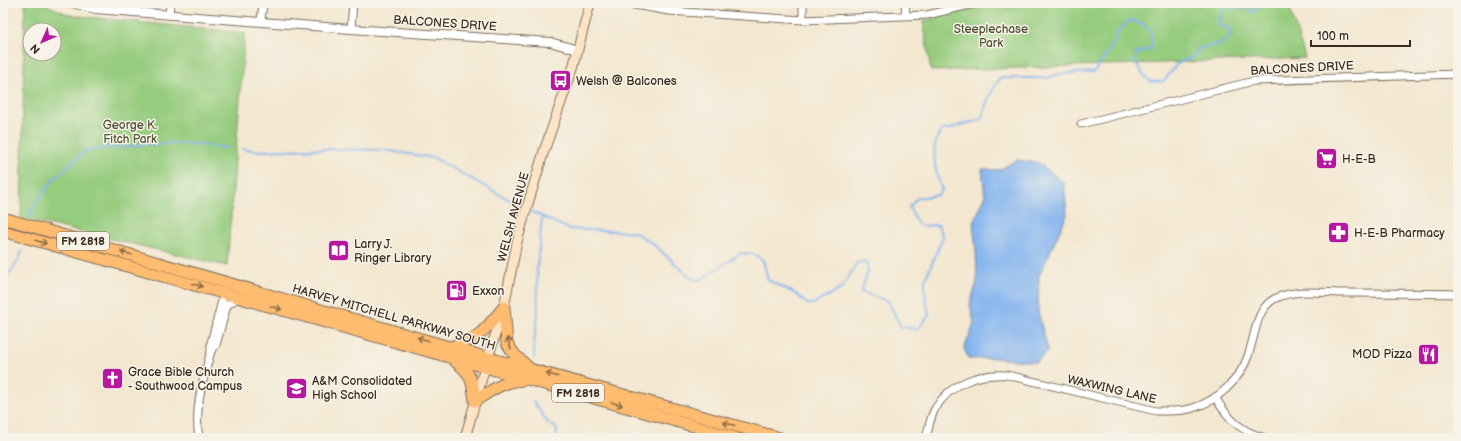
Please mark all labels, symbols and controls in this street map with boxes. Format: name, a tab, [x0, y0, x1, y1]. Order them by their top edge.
street label: BALCONES DRIVE	[393, 12, 497, 35]
north arrow	[22, 22, 62, 62]
park label: Steeplechase Park	[954, 22, 1028, 51]
scale bar	[1311, 22, 1410, 48]
text: 100 m	[1317, 29, 1349, 44]
text: N	[28, 41, 43, 56]
street label: BALCONES DRIVE	[1250, 58, 1354, 79]
bus stop icon: Welsh @ Balcones	[548, 68, 574, 94]
place label: Welsh @ Balcones	[576, 74, 677, 89]
park label: George K. Fitch Park	[103, 118, 157, 147]
supermarket icon: H-E-B	[1314, 146, 1340, 172]
place label: H-E-B	[1342, 152, 1376, 167]
street label: WELSH AVENUE	[494, 170, 533, 264]
pharmacy icon: H-E-B Pharmacy	[1326, 220, 1352, 246]
place label: H-E-B Pharmacy	[1354, 226, 1445, 241]
road number: FM 2818	[57, 232, 109, 250]
place label: Larry J. Ringer Library	[354, 237, 432, 266]
library icon: Larry J. Ringer Library	[326, 238, 352, 264]
one-way arrow	[34, 239, 47, 246]
one-way arrow	[119, 249, 132, 256]
fuel station icon: Exxon	[444, 278, 470, 304]
street label: HARVEY MITCHELL PARKWAY SOUTH	[291, 281, 497, 354]
one-way arrow	[190, 282, 203, 290]
place label: Exxon	[472, 284, 505, 299]
one-way arrow	[269, 305, 282, 312]
one-way arrow	[417, 335, 430, 342]
one-way arrow	[504, 337, 512, 349]
restaurant icon: MOD Pizza	[1415, 341, 1441, 367]
place label: MOD Pizza	[1352, 347, 1412, 362]
place label: Grace Bible Church - Southwood Campus	[128, 365, 242, 394]
church icon: Grace Bible Church - Southwood Campus	[99, 366, 125, 392]
one-way arrow	[546, 371, 559, 379]
street label: WAXWING LANE	[1066, 372, 1158, 407]
place label: A&M Consolidated High School	[312, 374, 412, 403]
school or university icon: A&M Consolidated High School	[284, 375, 310, 401]
road number: FM 2818	[552, 384, 604, 402]
one-way arrow	[610, 401, 623, 408]
one-way arrow	[722, 420, 735, 427]

